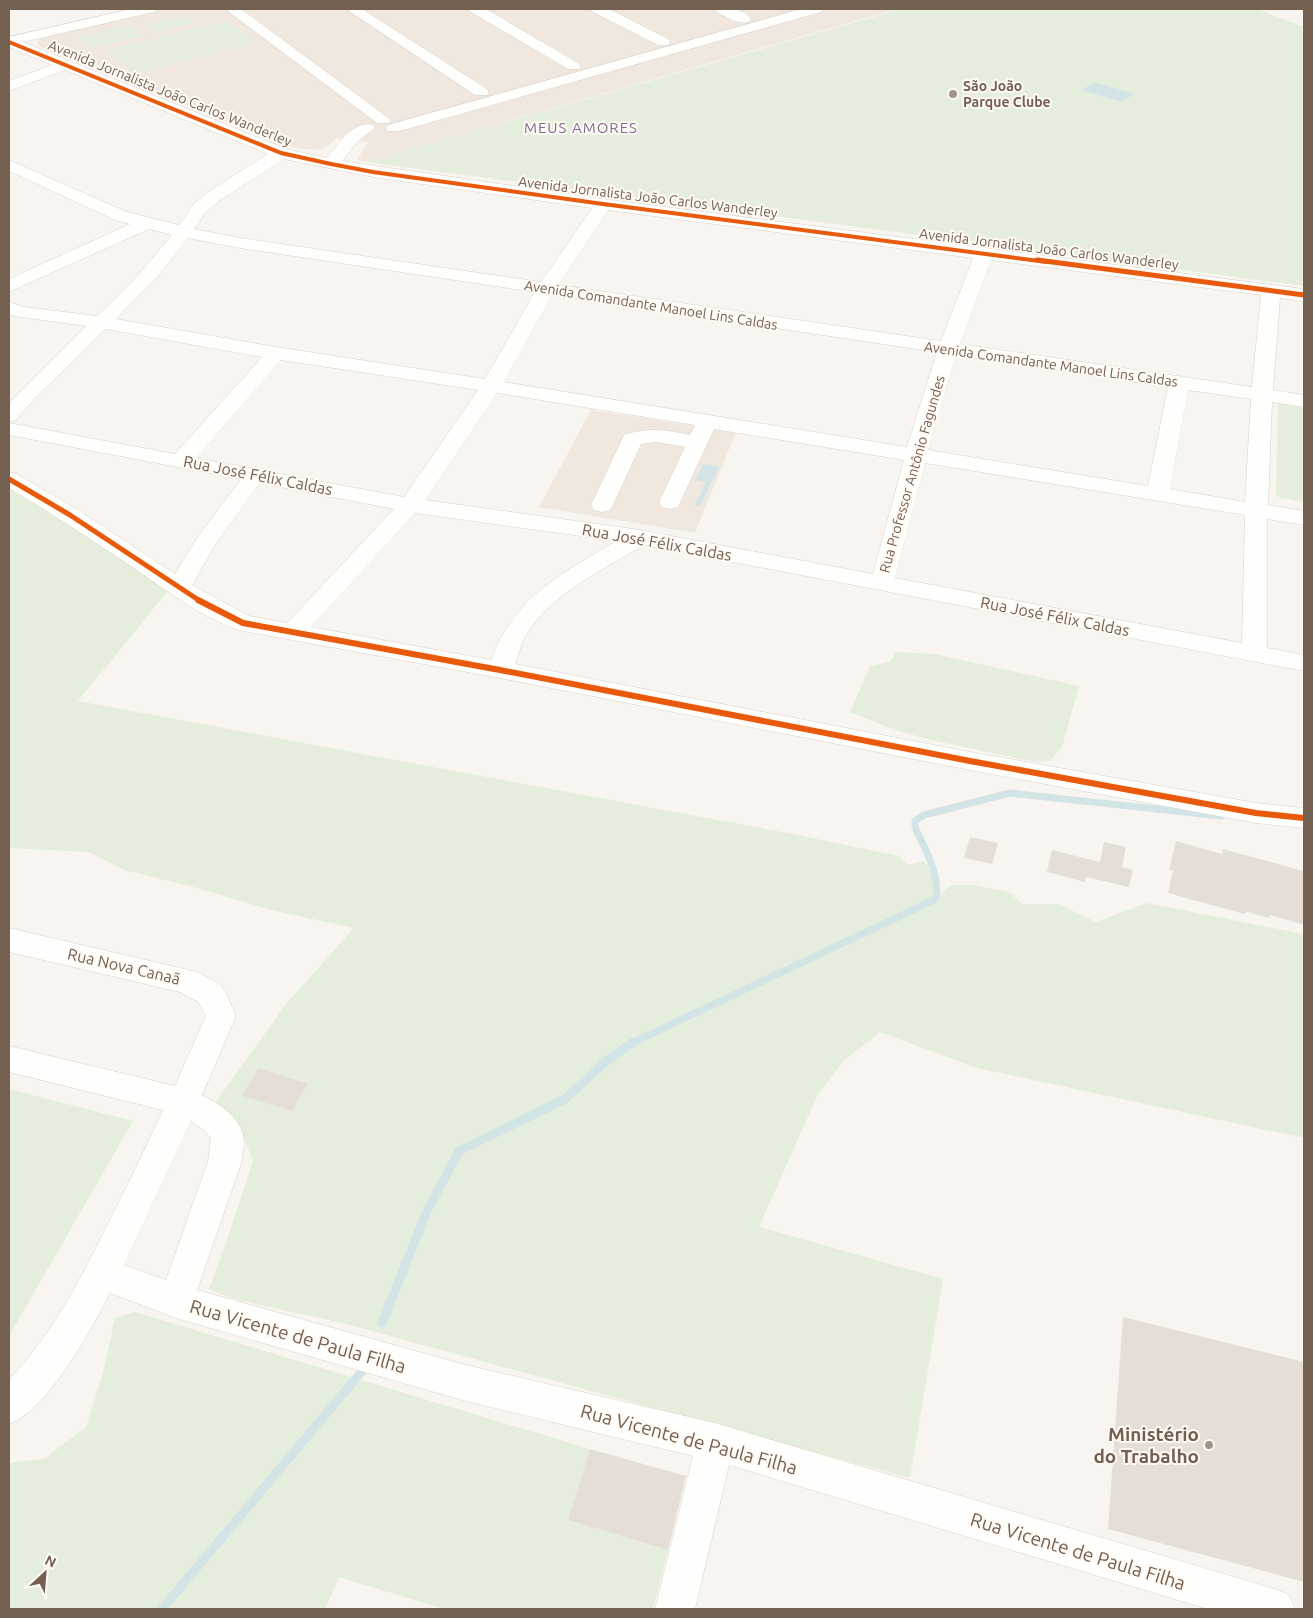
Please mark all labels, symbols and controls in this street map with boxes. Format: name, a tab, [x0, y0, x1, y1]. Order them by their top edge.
street label: Avenida Jornalista João Carlos Wanderley	[46, 37, 294, 149]
place label: São João Parque Clube	[963, 78, 1051, 110]
marker: São João Parque Clube	[947, 88, 959, 100]
district label: MEUS AMORES	[524, 119, 638, 136]
street label: Avenida Jornalista João Carlos Wanderley	[517, 173, 779, 221]
street label: Avenida Jornalista João Carlos Wanderley	[918, 225, 1180, 273]
street label: Avenida Comandante Manoel Lins Caldas	[523, 277, 779, 333]
street label: Avenida Comandante Manoel Lins Caldas	[923, 338, 1179, 390]
street label: Rua Professor Antônio Fagundes	[876, 374, 948, 574]
street label: Rua José Félix Caldas	[182, 452, 334, 498]
street label: Rua José Félix Caldas	[581, 520, 733, 564]
street label: Rua José Félix Caldas	[979, 593, 1131, 639]
street label: Rua Nova Canaã	[66, 944, 182, 988]
street label: Rua Vicente de Paula Filha	[188, 1295, 408, 1377]
street label: Rua Vicente de Paula Filha	[578, 1399, 800, 1479]
place label: Ministério do Trabalho	[1093, 1423, 1199, 1467]
marker: Ministério do Trabalho	[1203, 1439, 1215, 1451]
street label: Rua Vicente de Paula Filha	[968, 1508, 1188, 1594]
north arrow	[20, 1548, 70, 1598]
text: N	[42, 1552, 59, 1571]

